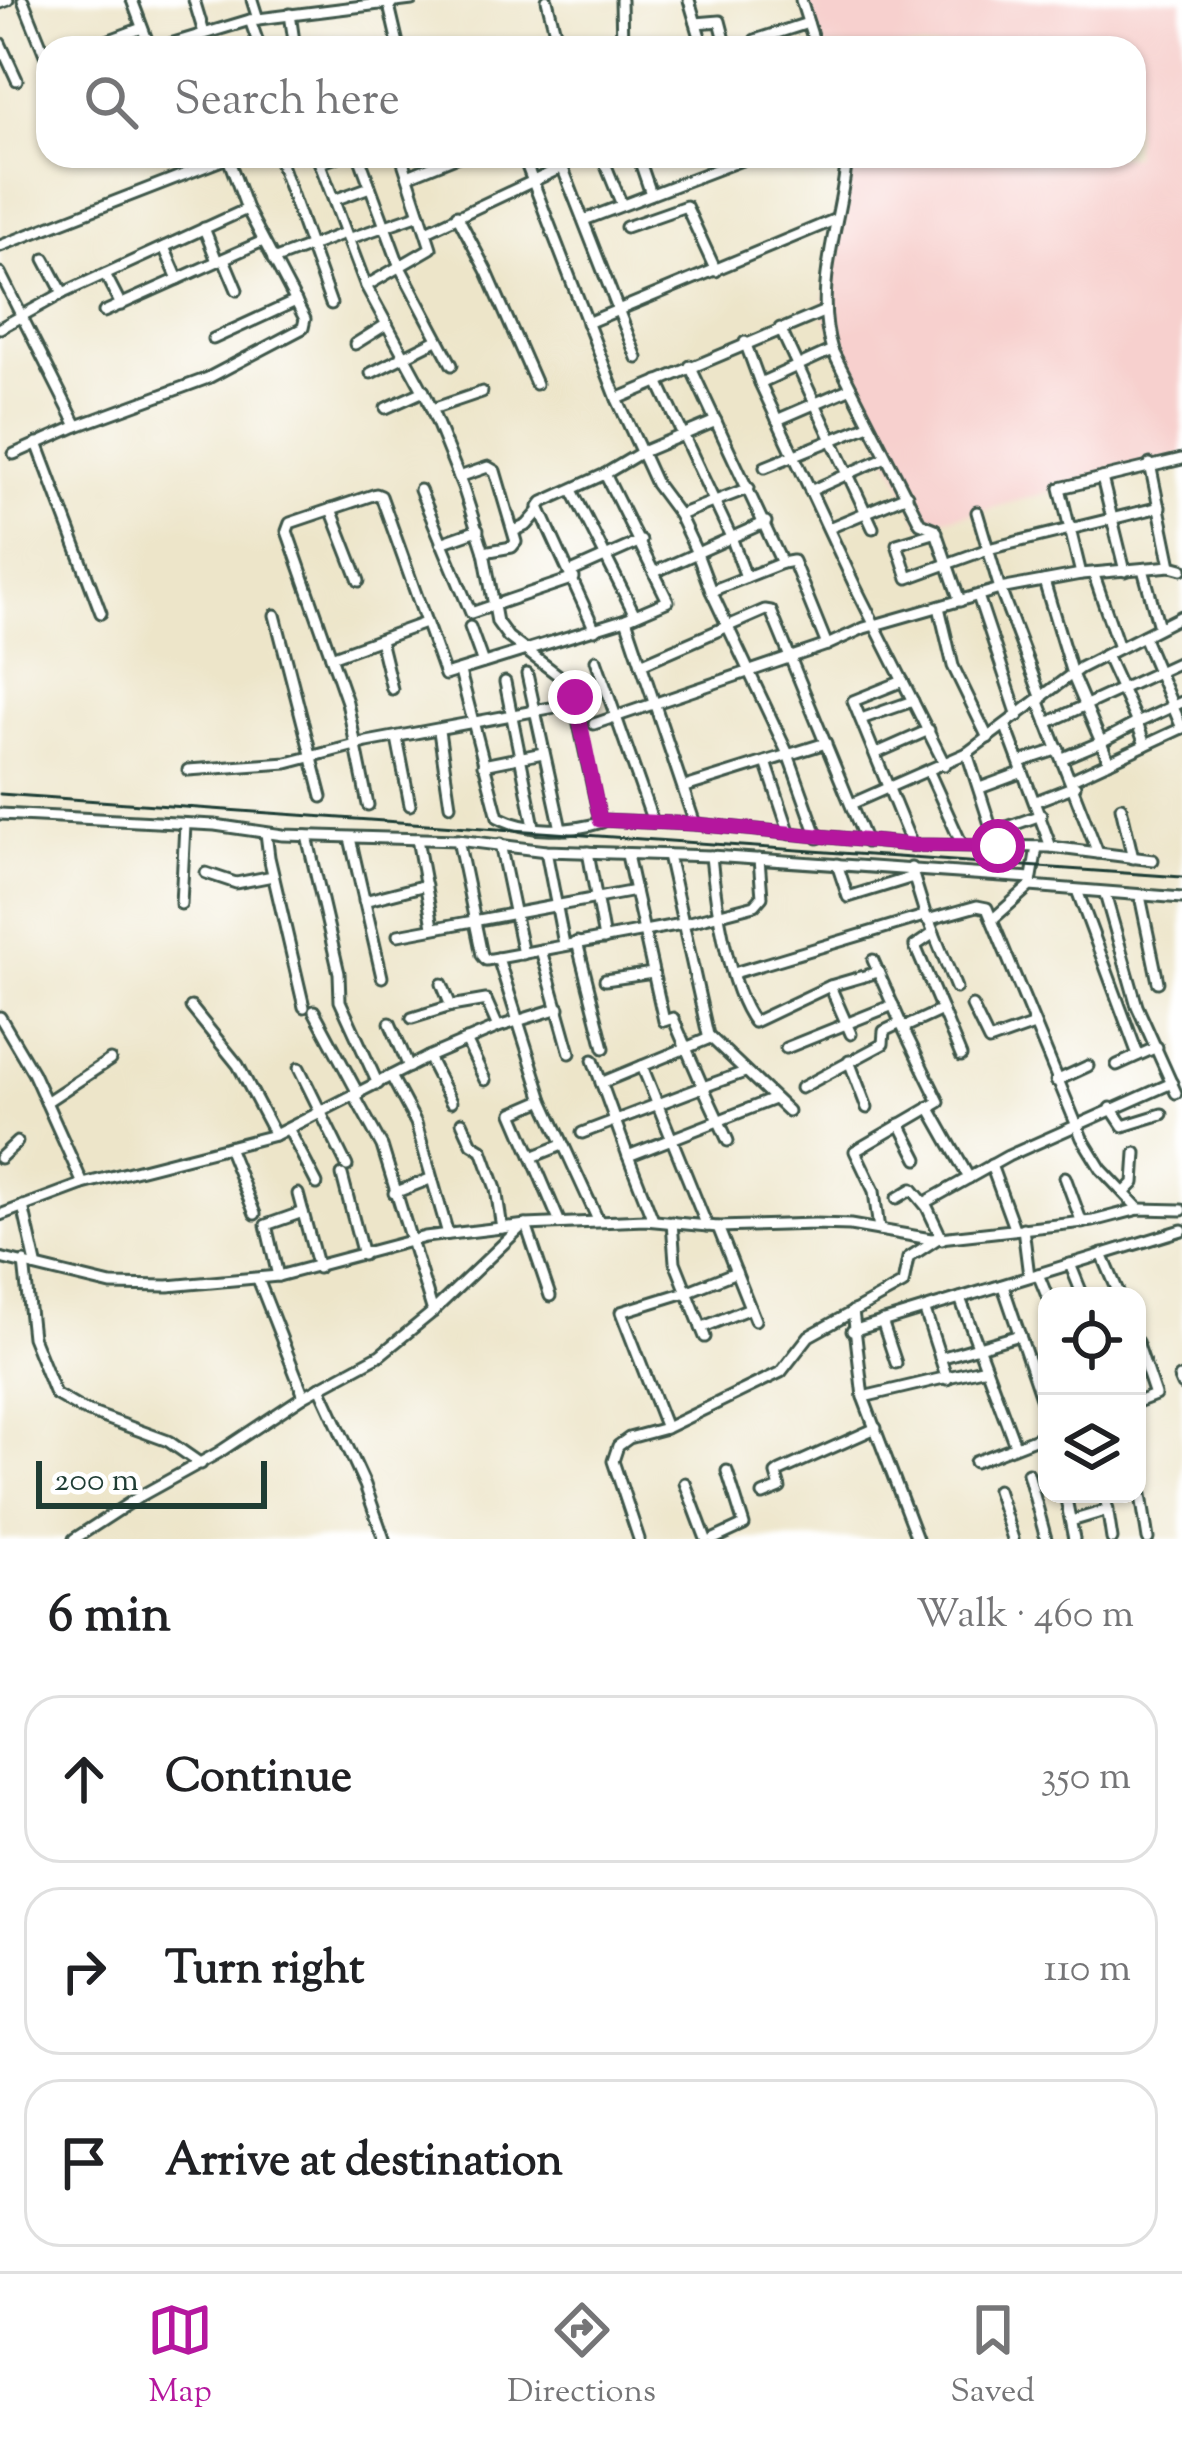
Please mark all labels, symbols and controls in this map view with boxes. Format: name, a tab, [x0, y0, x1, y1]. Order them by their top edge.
search box	[36, 36, 1146, 168]
icon: search	[78, 69, 144, 135]
text: Search here	[174, 70, 400, 135]
route end	[548, 670, 602, 724]
route start	[971, 819, 1025, 873]
map controls	[1038, 1287, 1146, 1503]
button: locate	[1038, 1287, 1146, 1395]
button: layers	[1038, 1395, 1146, 1503]
scale bar	[36, 1455, 267, 1508]
text: 200 m	[54, 1458, 139, 1506]
text: 6 min	[48, 1581, 171, 1654]
text: Walk · 460 m	[916, 1589, 1134, 1645]
icon: ahead	[51, 1746, 117, 1812]
text: Continue	[165, 1747, 352, 1812]
text: 350 m	[1041, 1751, 1131, 1807]
icon: right	[51, 1938, 117, 2004]
text: Turn right	[165, 1939, 364, 2004]
text: 110 m	[1044, 1943, 1131, 1999]
icon: arrive	[51, 2130, 117, 2196]
text: Arrive at destination	[165, 2131, 563, 2196]
tab: Map	[147, 2297, 213, 2417]
tab: Directions	[507, 2297, 656, 2417]
tab: Saved	[950, 2297, 1035, 2417]

